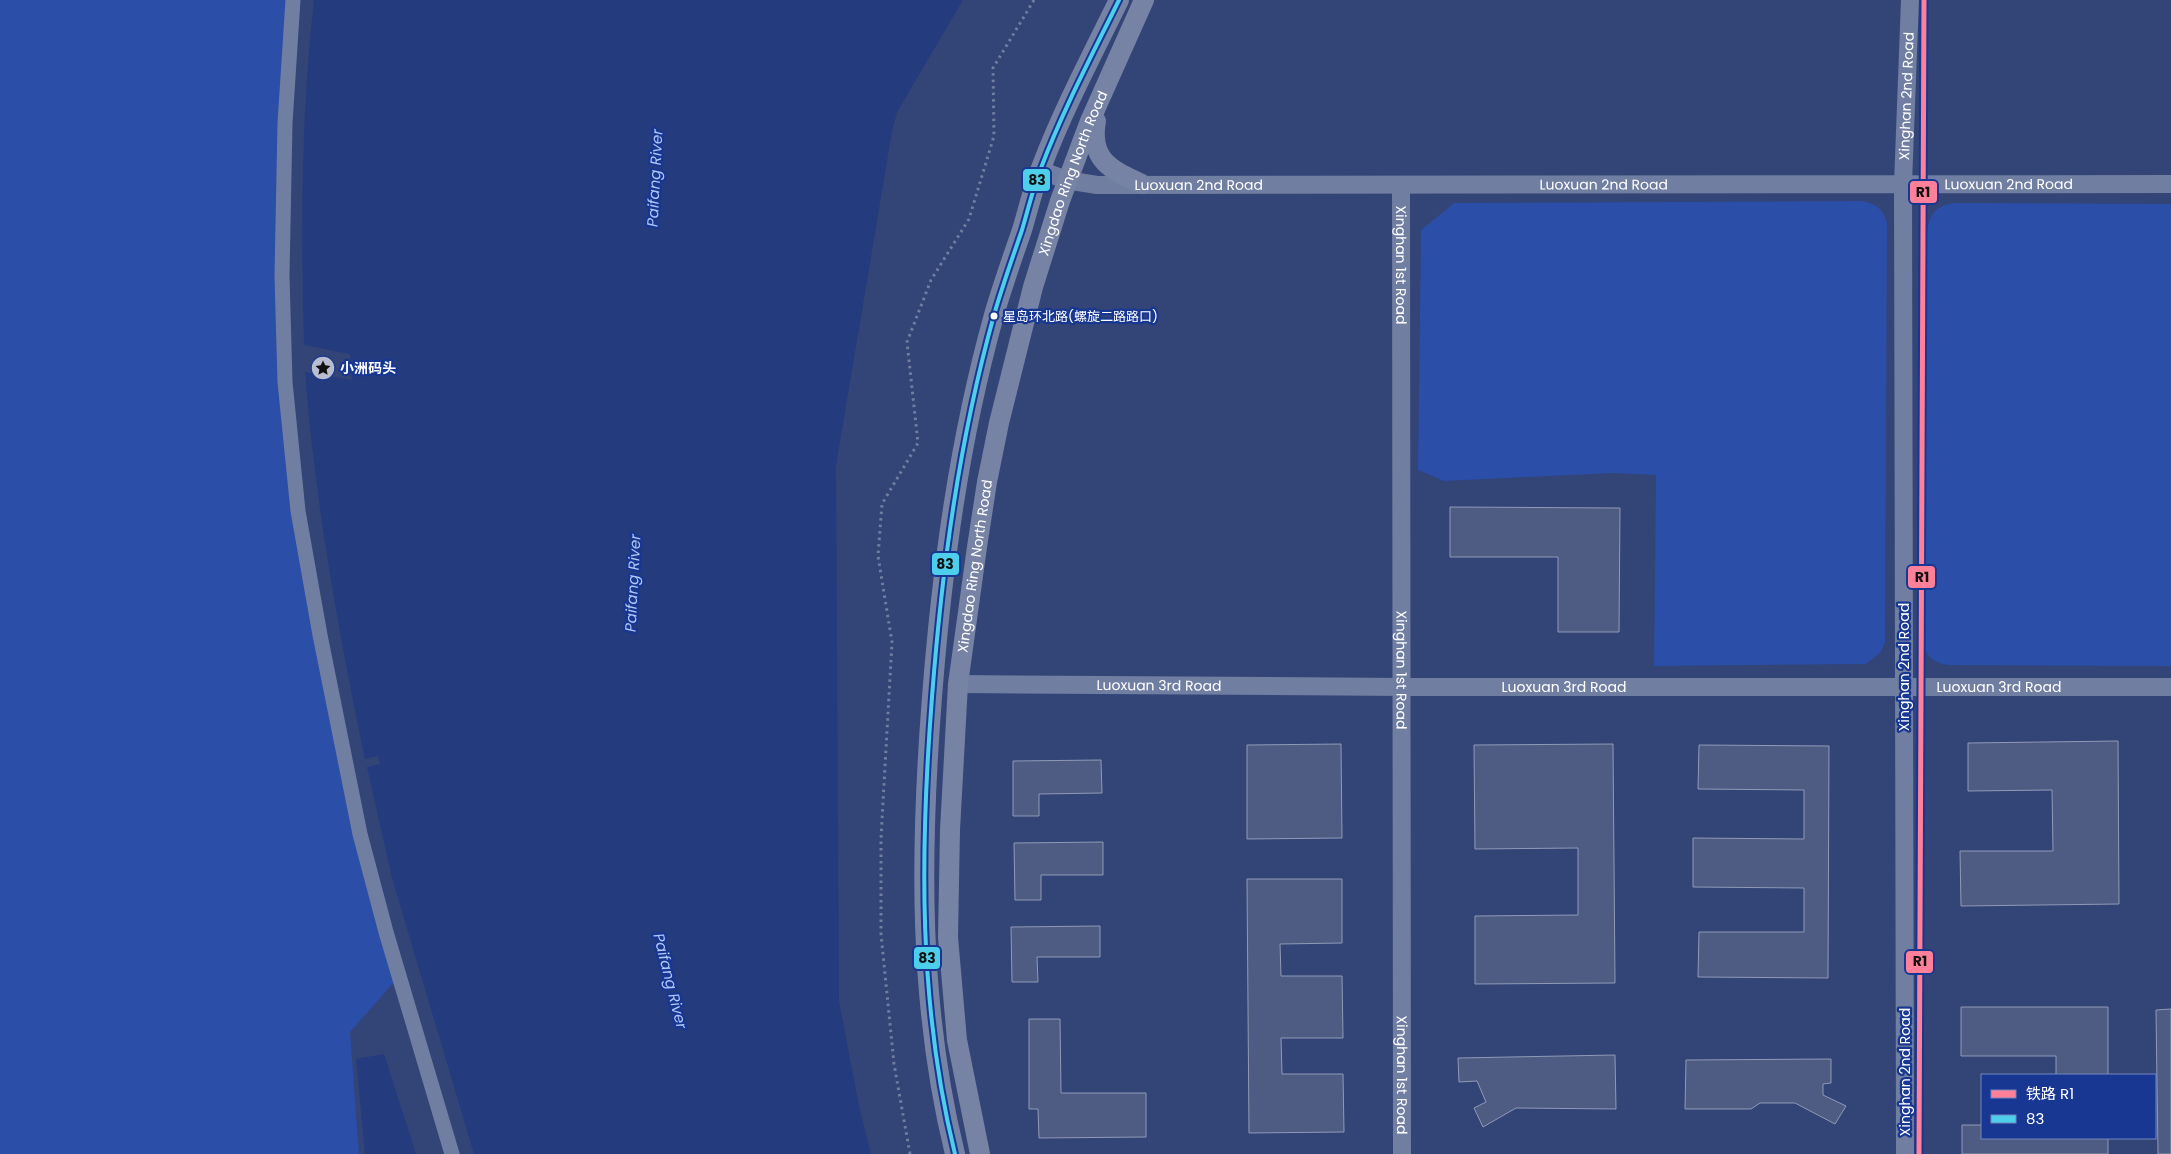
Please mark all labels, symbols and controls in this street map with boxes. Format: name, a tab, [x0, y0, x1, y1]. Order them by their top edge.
street label: Xinghan 2nd Road	[1894, 32, 1919, 161]
street label: Xingdao Ring North Road	[1033, 87, 1112, 258]
water label: Paifang River	[641, 128, 668, 227]
line badge: 83	[1022, 168, 1051, 192]
text: 83	[1028, 170, 1046, 190]
street label: Luoxuan 2nd Road	[1539, 174, 1668, 195]
street label: Luoxuan 2nd Road	[1944, 174, 2073, 194]
street label: Luoxuan 2nd Road	[1134, 175, 1263, 195]
line badge: R1	[1909, 180, 1938, 204]
text: R1	[1916, 182, 1930, 202]
street label: Xinghan 1st Road	[1391, 206, 1411, 324]
place label: 星岛环北路(螺旋二路路口)	[1003, 307, 1158, 326]
marker: 星岛环北路(螺旋二路路口)	[989, 311, 999, 321]
place icon: 小洲码头	[310, 355, 336, 381]
place label: 小洲码头	[340, 358, 396, 378]
street label: Xingdao Ring North Road	[952, 478, 997, 654]
water label: Paifang River	[619, 533, 646, 632]
line badge: 83	[931, 552, 960, 576]
text: 83	[936, 554, 954, 574]
line badge: R1	[1907, 565, 1936, 589]
text: R1	[1915, 567, 1929, 587]
street label: Xinghan 2nd Road	[1894, 603, 1914, 731]
street label: Xinghan 1st Road	[1391, 611, 1412, 729]
street label: Luoxuan 3rd Road	[1096, 675, 1222, 696]
street label: Luoxuan 3rd Road	[1501, 677, 1626, 697]
street label: Luoxuan 3rd Road	[1936, 677, 2061, 697]
water label: Paifang River	[648, 931, 693, 1031]
line badge: 83	[913, 946, 941, 970]
text: 83	[918, 948, 936, 968]
line badge: R1	[1905, 950, 1934, 974]
text: R1	[1913, 951, 1927, 971]
street label: Xinghan 2nd Road	[1895, 1008, 1915, 1136]
street label: Xinghan 1st Road	[1392, 1016, 1412, 1134]
legend	[1981, 1074, 2156, 1139]
text: 铁路 R1	[2026, 1083, 2074, 1104]
text: 83	[2026, 1108, 2044, 1129]

